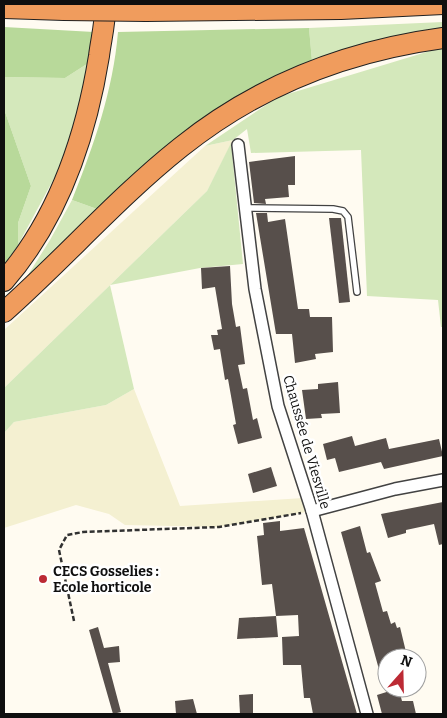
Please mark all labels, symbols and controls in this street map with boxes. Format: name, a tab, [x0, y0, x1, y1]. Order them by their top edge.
street label: Chaussée de Viesville	[279, 373, 334, 511]
place label: CECS Gosselies : Ecole horticole	[53, 563, 159, 596]
marker: CECS Gosselies : Ecole horticole	[37, 573, 49, 585]
north arrow	[377, 648, 427, 698]
text: N	[398, 651, 414, 671]

